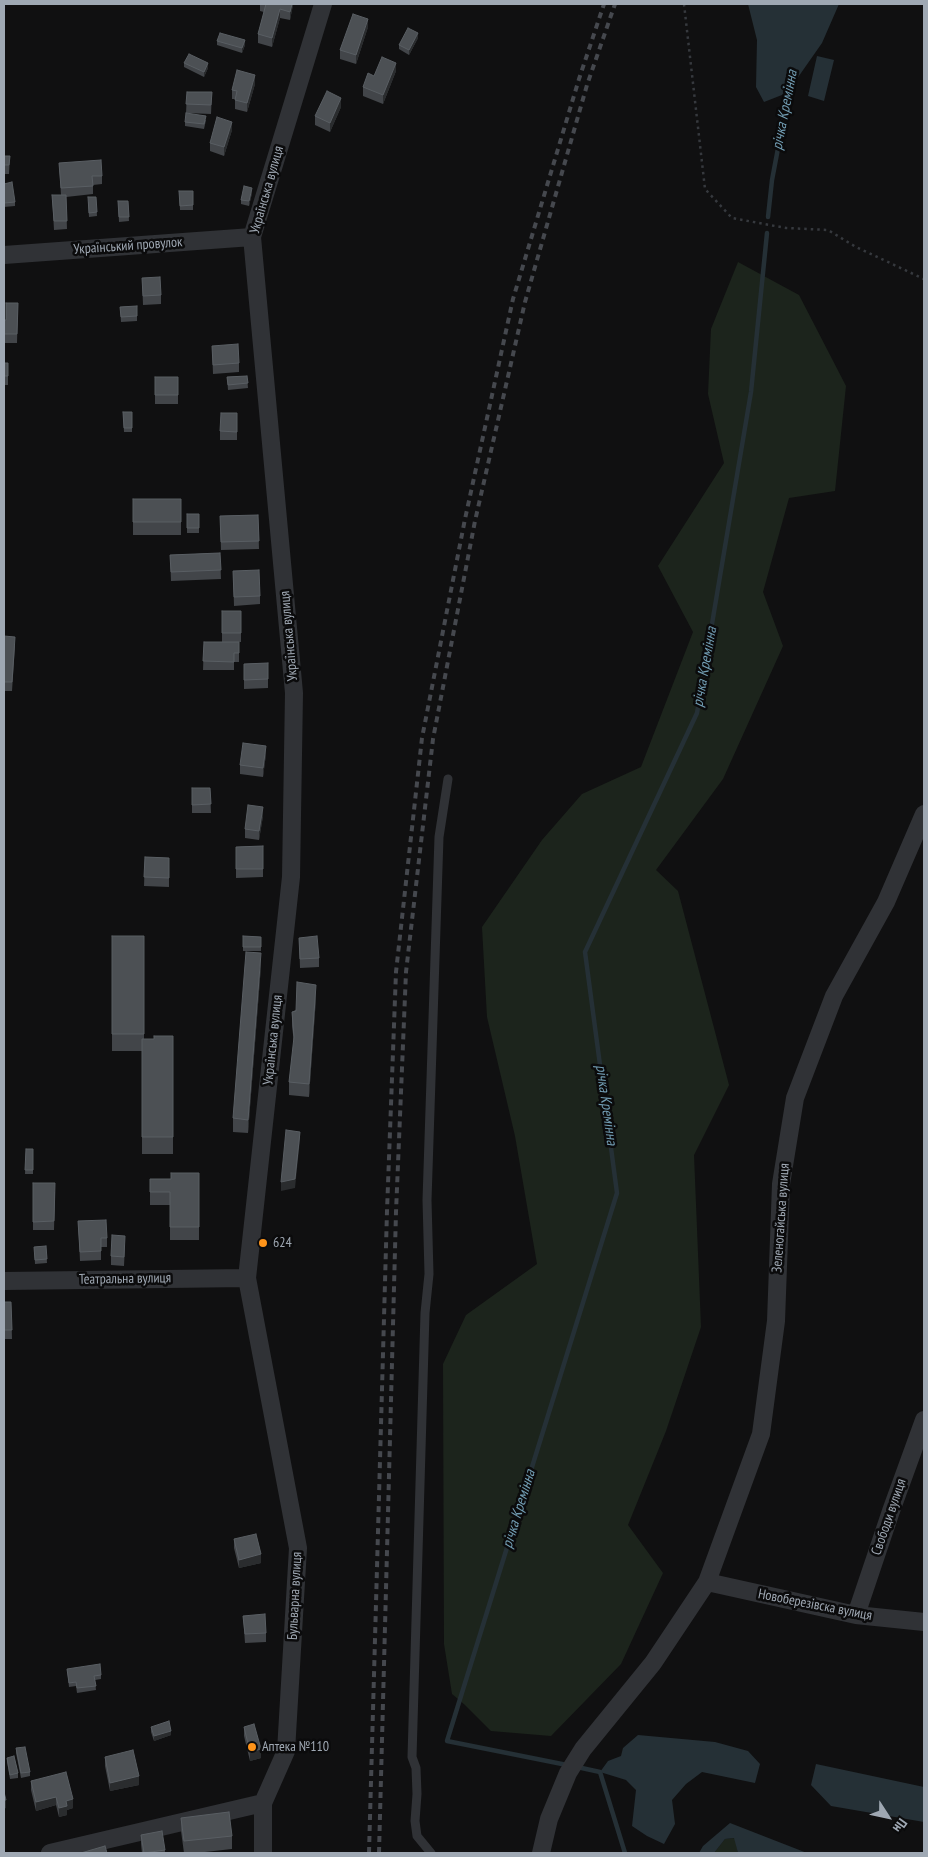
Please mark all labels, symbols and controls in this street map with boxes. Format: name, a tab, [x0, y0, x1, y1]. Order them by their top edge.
water label: річка Кремінна	[768, 69, 802, 151]
street label: Українська вулиця	[246, 144, 288, 236]
street label: Український провулок	[73, 234, 183, 258]
street label: Українська вулиця	[277, 590, 301, 682]
water label: річка Кремінна	[689, 626, 721, 708]
street label: Українська вулиця	[260, 994, 286, 1086]
water label: річка Кремінна	[591, 1064, 621, 1146]
street label: Зеленогайська вулиця	[769, 1163, 793, 1273]
place label: 624	[273, 1235, 292, 1251]
marker: 624	[257, 1237, 269, 1249]
street label: Театральна вулиця	[79, 1270, 171, 1288]
water label: річка Кремінна	[499, 1468, 539, 1550]
street label: Свободи вулиця	[868, 1477, 910, 1557]
street label: Бульварна вулиця	[284, 1551, 306, 1641]
street label: Новоберезівска вулиця	[757, 1586, 873, 1624]
place label: Аптека №110	[262, 1739, 329, 1755]
marker: Аптека №110	[246, 1741, 258, 1753]
north arrow	[863, 1792, 913, 1842]
text: Пн	[889, 1815, 912, 1836]

